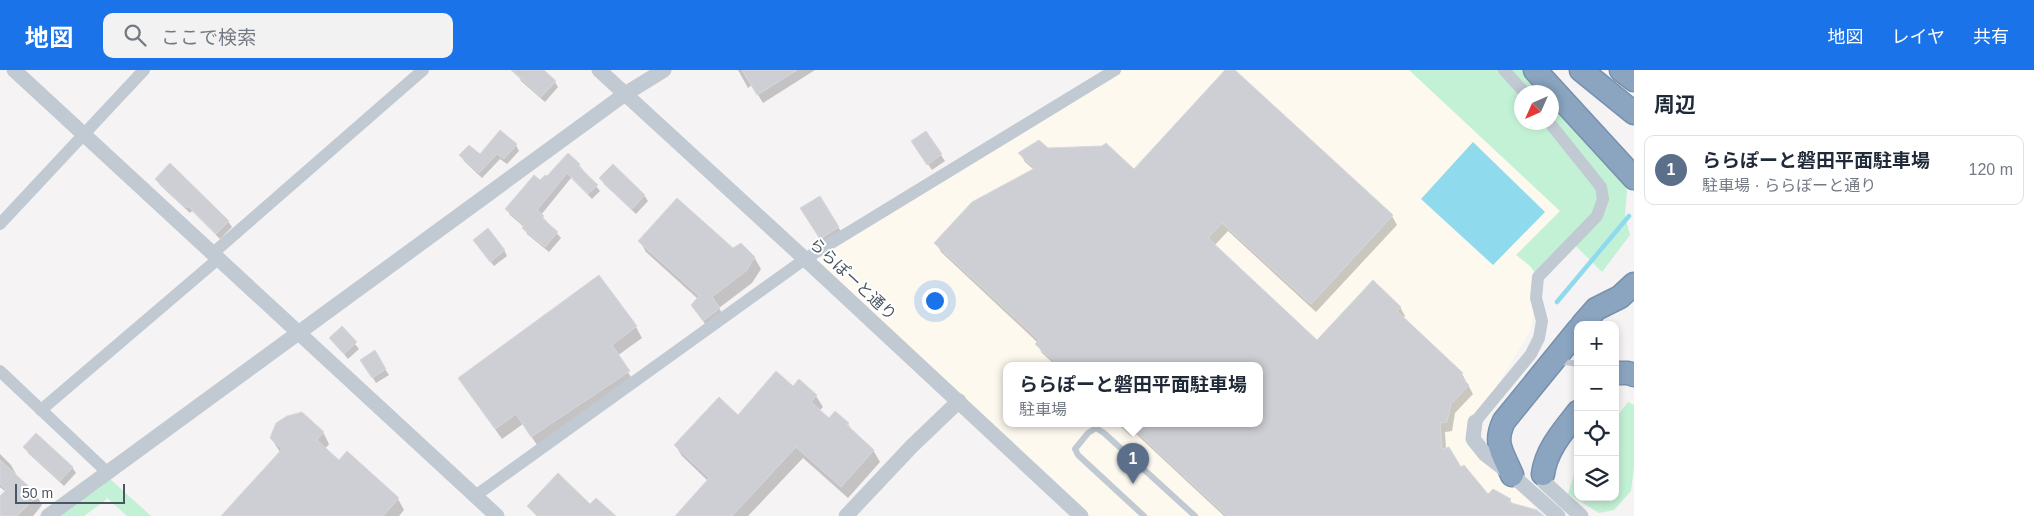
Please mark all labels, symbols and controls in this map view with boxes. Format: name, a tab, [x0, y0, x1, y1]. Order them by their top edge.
search box	[103, 13, 453, 58]
icon: search	[121, 21, 149, 49]
text: 地図	[25, 24, 73, 51]
text: ここで検索	[161, 27, 256, 48]
text: 地図	[1828, 27, 1864, 47]
text: レイヤ	[1892, 27, 1945, 47]
text: 共有	[1973, 27, 2009, 47]
north arrow	[1514, 85, 1559, 130]
text: 周辺	[1654, 93, 1696, 116]
text: ららぽーと磐田平面駐車場	[1702, 150, 1930, 171]
text: 1	[1667, 161, 1675, 178]
text: 120 m	[1969, 161, 2013, 178]
text: 駐車場 · ららぽーと通り	[1702, 177, 1876, 194]
street label: ららぽーと通り	[806, 235, 900, 323]
your location	[922, 288, 948, 314]
map controls	[1574, 321, 1619, 501]
button: +	[1574, 321, 1619, 366]
popup	[1003, 362, 1263, 427]
button: −	[1574, 366, 1619, 411]
text: ららぽーと磐田平面駐車場	[1019, 374, 1247, 395]
text: 駐車場	[1019, 401, 1067, 418]
button: locate	[1574, 411, 1619, 456]
pin: 1	[1117, 443, 1149, 484]
button: layers	[1574, 456, 1619, 501]
scale bar	[15, 481, 125, 504]
text: 50 m	[22, 485, 53, 501]

